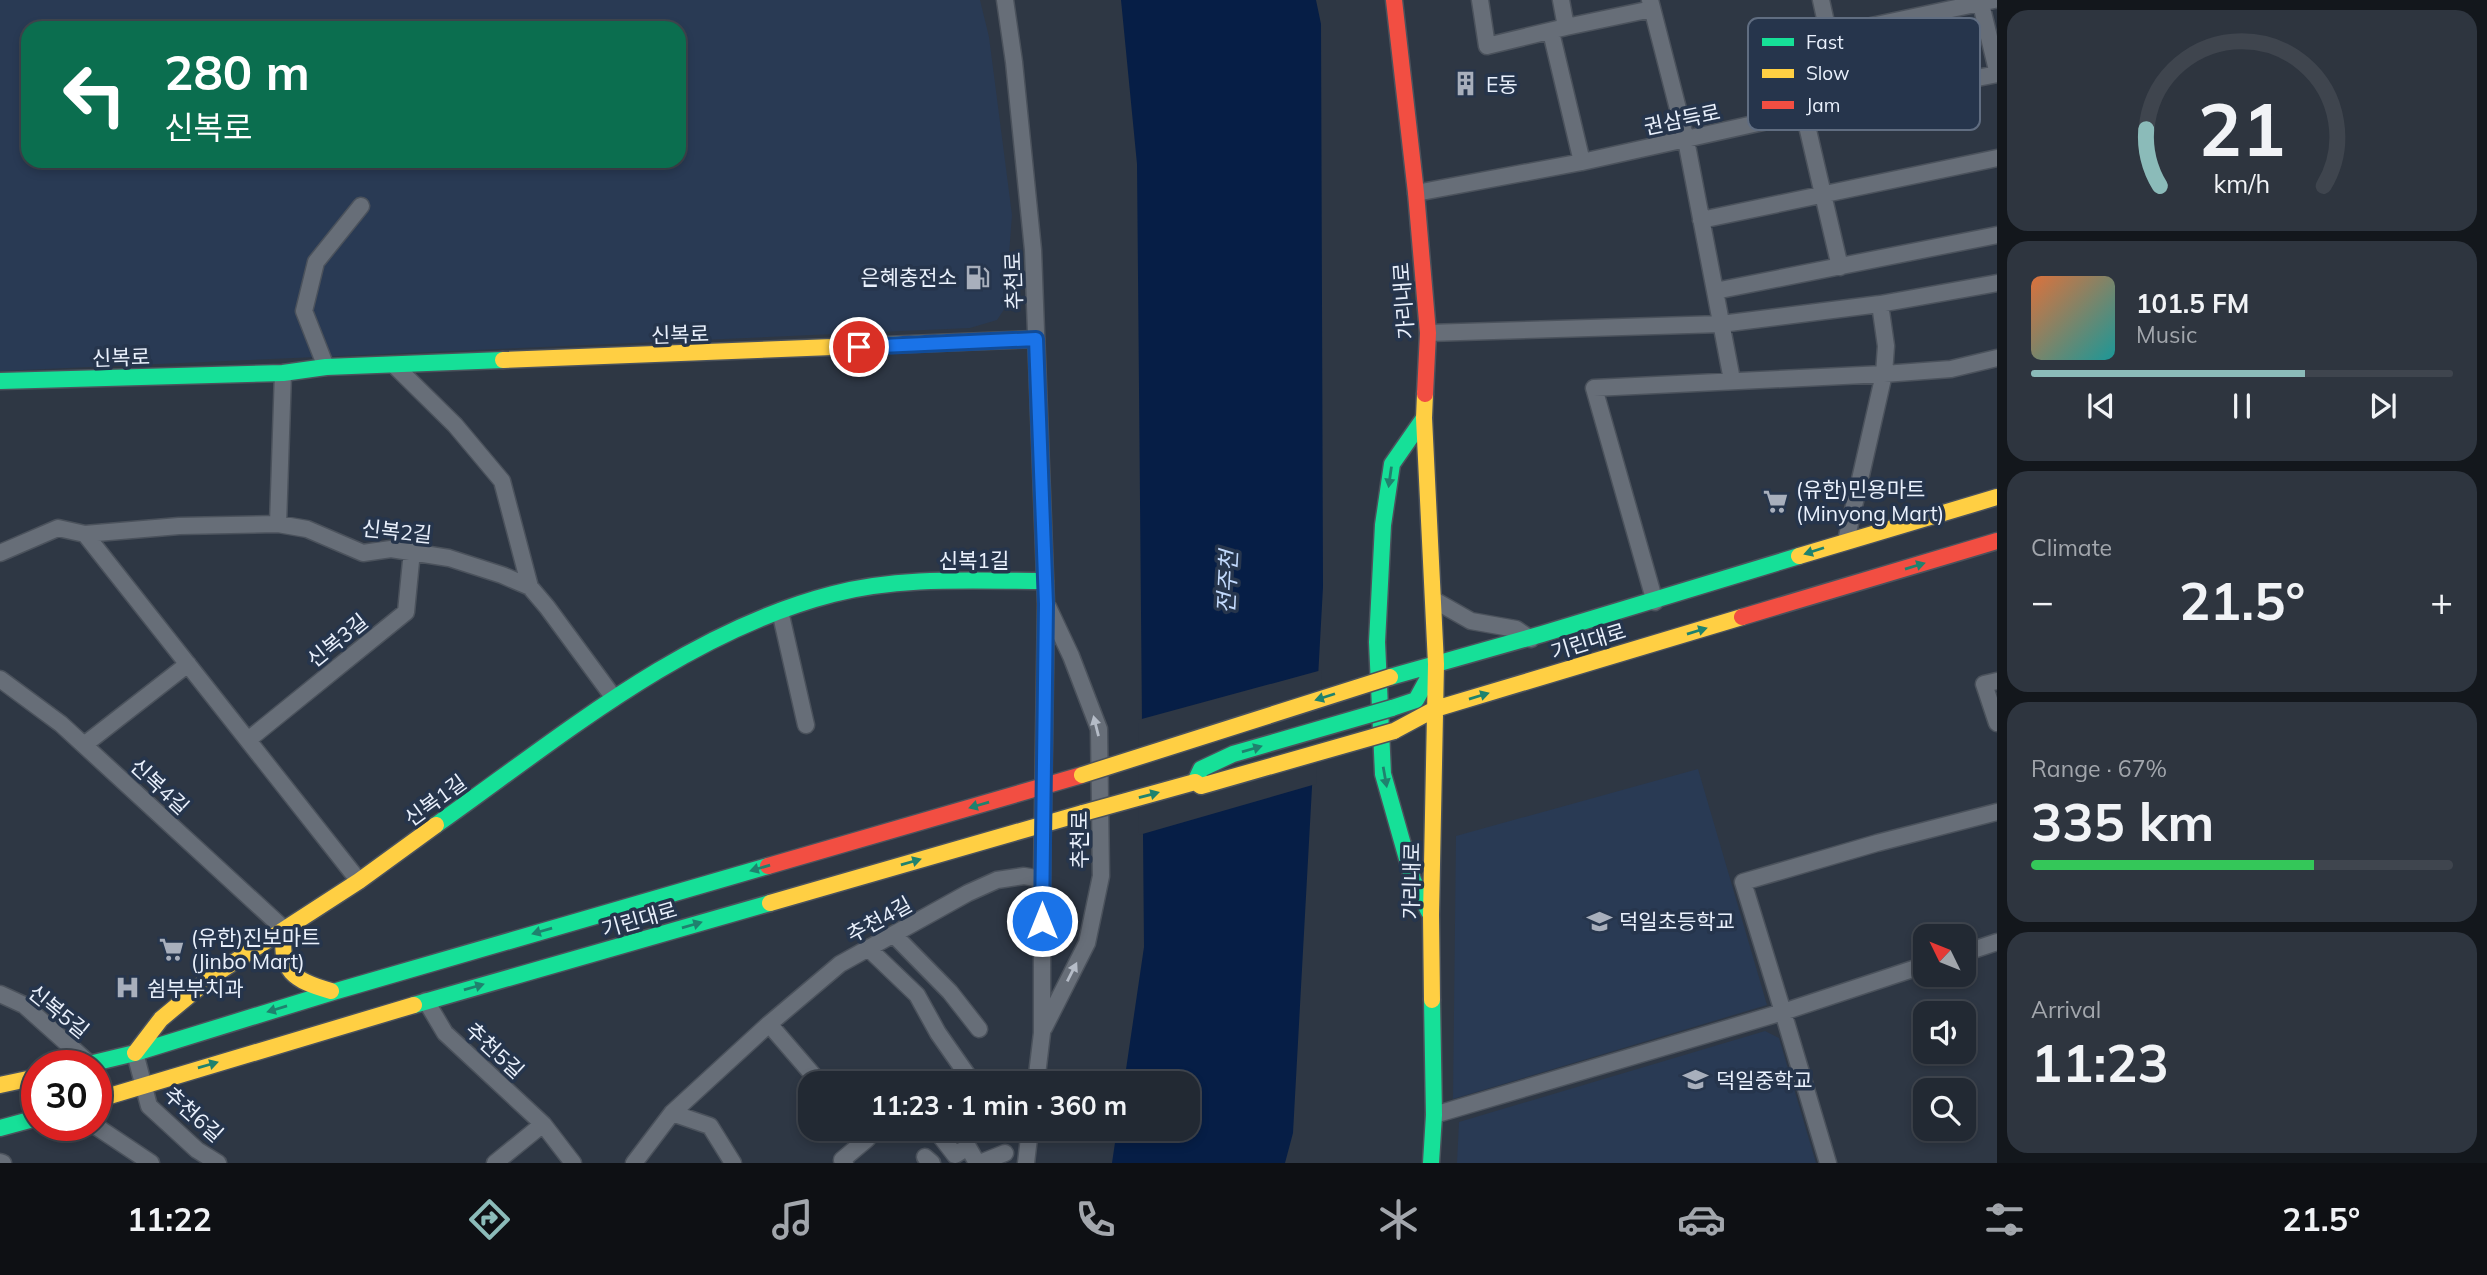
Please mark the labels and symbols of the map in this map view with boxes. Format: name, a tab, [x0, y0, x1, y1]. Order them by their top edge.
legend	[1748, 18, 1980, 130]
text: Fast	[1806, 30, 1844, 54]
text: Slow	[1806, 61, 1850, 85]
building icon: E동	[1452, 70, 1480, 98]
place label: E동	[1486, 71, 1518, 97]
text: Jam	[1806, 93, 1840, 117]
street label: 권삼득로	[1642, 98, 1722, 140]
street label: 추천로	[999, 252, 1027, 310]
street label: 가리내로	[1387, 262, 1419, 340]
fuel station icon: 은혜충전소	[963, 263, 991, 291]
place label: 은혜충전소	[860, 264, 957, 290]
pin	[829, 317, 889, 377]
street label: 신복로	[651, 320, 709, 348]
street label: 신복로	[92, 343, 150, 371]
one-way arrow	[1384, 466, 1395, 488]
place label: (유한)민용마트 (Minyong Mart)	[1796, 476, 1944, 526]
supermarket icon: (유한)민용마트 (Minyong Mart)	[1762, 487, 1790, 515]
street label: 신복2길	[361, 514, 433, 548]
one-way arrow	[1803, 546, 1824, 557]
street label: 신복1길	[939, 547, 1009, 573]
water label: 전주천	[1211, 547, 1243, 614]
one-way arrow	[1905, 560, 1926, 570]
street label: 신복3길	[301, 608, 373, 672]
street label: 기린대로	[1547, 617, 1629, 665]
one-way arrow	[1687, 625, 1708, 635]
one-way arrow	[1469, 690, 1490, 700]
one-way arrow	[1315, 693, 1336, 703]
one-way arrow	[1091, 714, 1102, 736]
one-way arrow	[1241, 743, 1262, 753]
street label: 신복4길	[125, 752, 195, 820]
one-way arrow	[1379, 766, 1390, 788]
street label: 신복1길	[399, 769, 471, 831]
one-way arrow	[1138, 789, 1160, 800]
one-way arrow	[968, 800, 989, 810]
street label: 추천로	[1066, 811, 1092, 869]
street label: 가리내로	[1397, 842, 1425, 920]
one-way arrow	[901, 856, 922, 866]
one-way arrow	[750, 863, 771, 873]
position arrow	[1005, 884, 1079, 958]
street label: 추천4길	[842, 891, 916, 947]
street label: 기린대로	[598, 896, 680, 942]
school or university icon: 덕일초등학교	[1585, 907, 1613, 935]
place label: 덕일초등학교	[1619, 908, 1735, 934]
one-way arrow	[682, 920, 703, 930]
place label: (유한)진보마트 (Jinbo Mart)	[191, 924, 320, 974]
north arrow	[1913, 924, 1976, 987]
one-way arrow	[531, 927, 552, 937]
supermarket icon: (유한)진보마트 (Jinbo Mart)	[157, 935, 185, 963]
one-way arrow	[1067, 962, 1078, 982]
hospital icon: 쉼부부치과	[113, 974, 141, 1002]
place label: 쉼부부치과	[147, 975, 244, 1001]
street label: 신복5길	[23, 979, 95, 1043]
one-way arrow	[463, 982, 484, 992]
one-way arrow	[266, 1005, 287, 1015]
street label: 추천5길	[460, 1016, 530, 1084]
speed limit sign: 30	[21, 1050, 112, 1141]
one-way arrow	[198, 1059, 219, 1069]
school or university icon: 덕일중학교	[1682, 1066, 1710, 1094]
place label: 덕일중학교	[1716, 1067, 1813, 1093]
street label: 추천6길	[159, 1081, 229, 1147]

